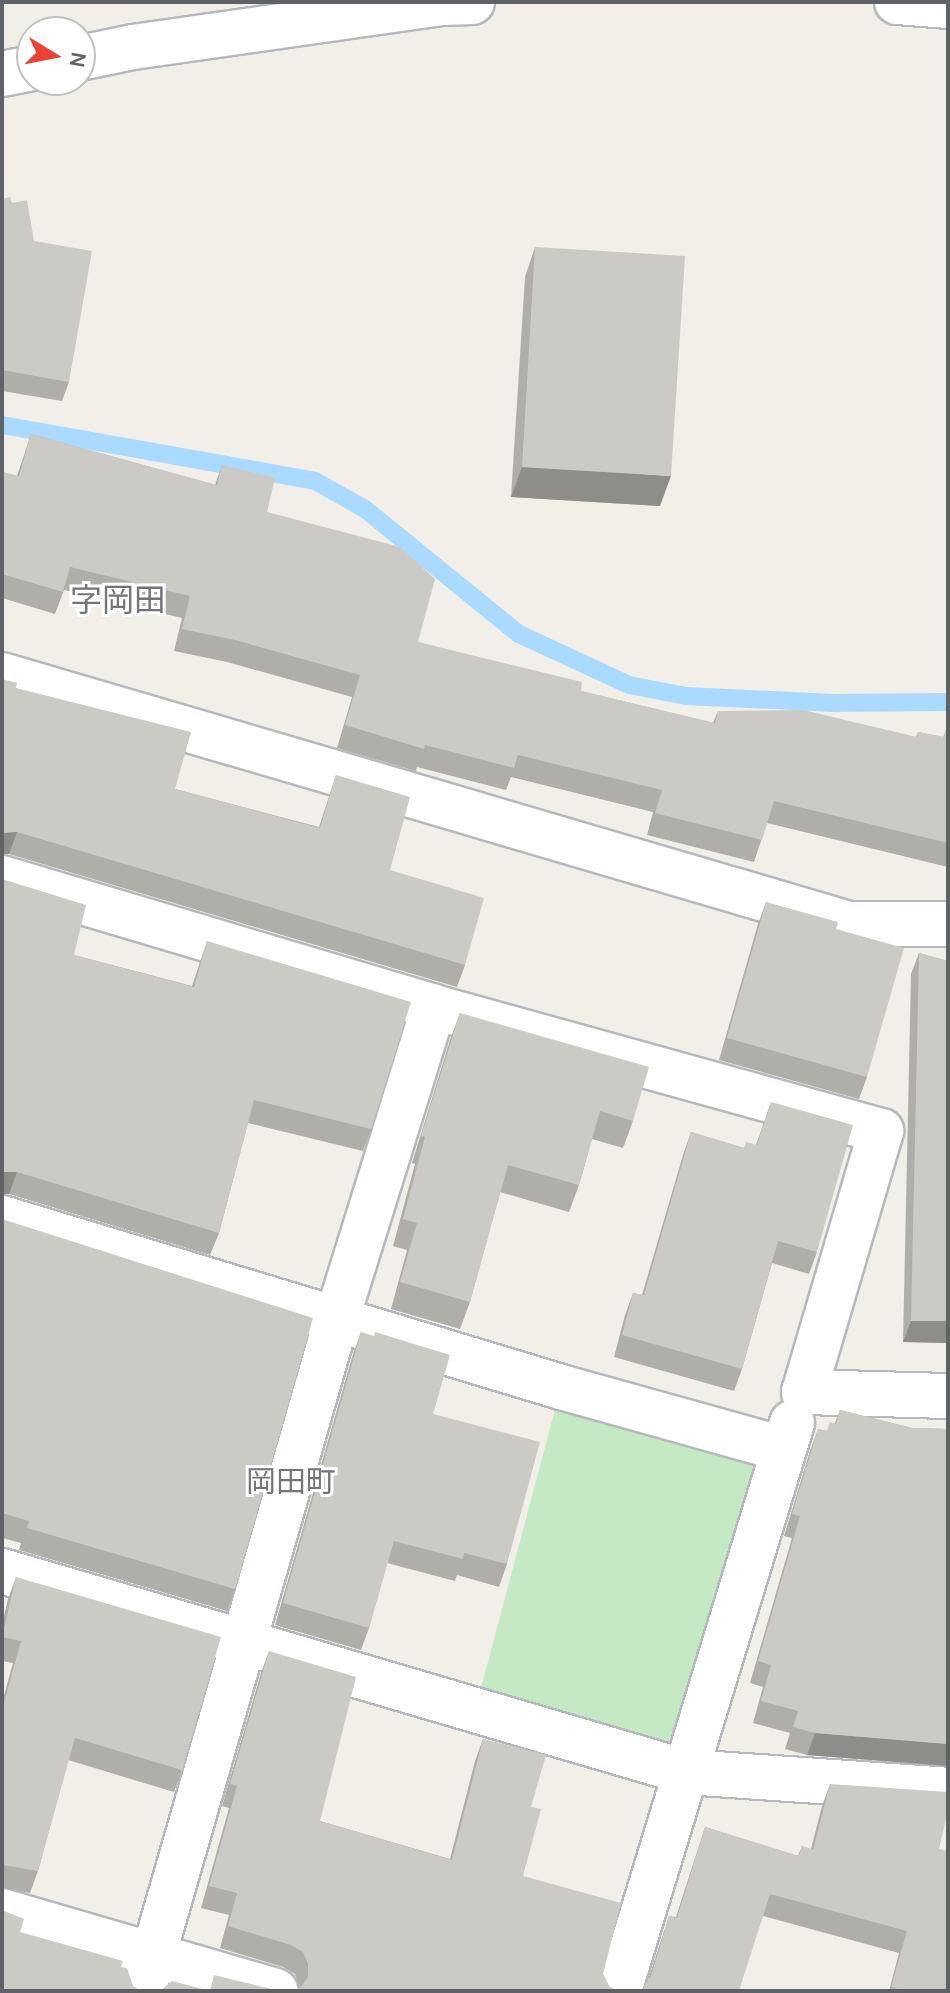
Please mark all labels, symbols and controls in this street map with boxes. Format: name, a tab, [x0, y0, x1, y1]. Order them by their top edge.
north arrow	[16, 16, 96, 96]
text: N	[63, 50, 92, 70]
district label: 字岡田	[70, 582, 166, 620]
district label: 岡田町	[246, 1464, 336, 1500]

